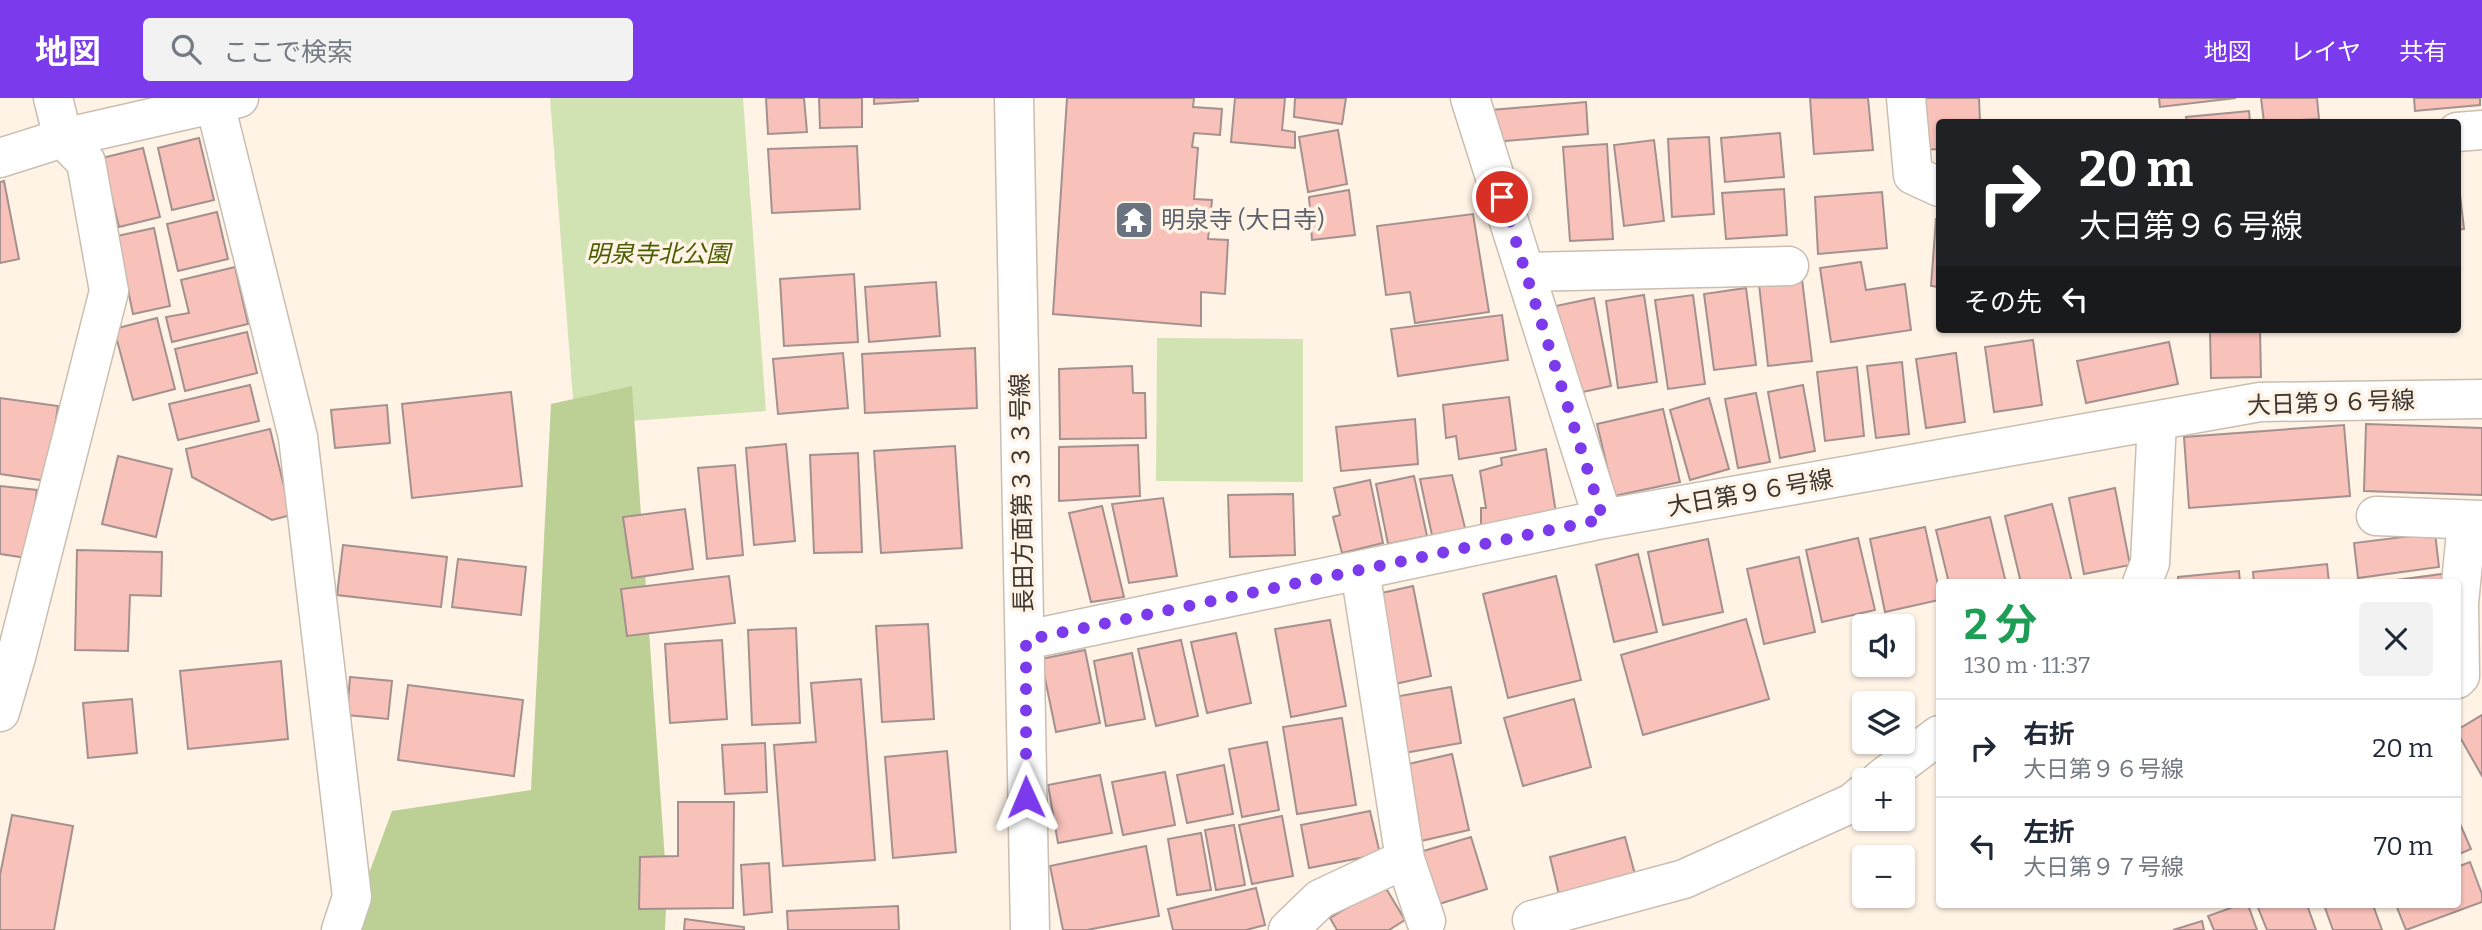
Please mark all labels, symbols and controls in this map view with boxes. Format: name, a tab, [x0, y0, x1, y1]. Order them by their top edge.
search box	[143, 18, 633, 81]
icon: search	[167, 30, 205, 68]
text: 地図	[35, 32, 101, 72]
text: ここで検索	[223, 37, 353, 68]
text: 地図	[2204, 38, 2252, 66]
text: レイヤ	[2290, 38, 2361, 66]
text: 共有	[2399, 38, 2447, 66]
text: 20 m	[2079, 140, 2193, 199]
icon: right	[1964, 147, 2055, 238]
pin	[1472, 167, 1532, 227]
icon: arrive	[1483, 178, 1521, 216]
temple icon: 明泉寺 (大日寺)	[1113, 199, 1155, 241]
place label: 明泉寺 (大日寺)	[1161, 206, 1325, 234]
text: 大日第９６号線	[2079, 207, 2303, 245]
park label: 明泉寺北公園	[586, 240, 733, 268]
icon: left	[2056, 280, 2094, 318]
text: その先	[1964, 287, 2042, 318]
street label: 長田方面第３３３号線	[1006, 373, 1038, 613]
street label: 大日第９６号線	[2247, 386, 2415, 420]
street label: 大日第９６号線	[1665, 465, 1835, 521]
text: 2 分	[1964, 600, 2037, 650]
button: close	[2359, 602, 2433, 676]
map controls	[1852, 614, 1915, 908]
button: sound	[1852, 614, 1915, 677]
text: 130 m · 11:37	[1964, 651, 2090, 679]
button: layers	[1852, 691, 1915, 754]
text: 右折	[2023, 719, 2075, 750]
icon: right	[1964, 729, 2002, 767]
text: 20 m	[2372, 733, 2433, 764]
text: 大日第９６号線	[2023, 755, 2184, 783]
position arrow	[989, 760, 1063, 834]
button: +	[1852, 768, 1915, 831]
text: 左折	[2023, 817, 2075, 848]
icon: left	[1964, 827, 2002, 865]
text: 70 m	[2374, 831, 2433, 862]
button: −	[1852, 845, 1915, 908]
text: 大日第９７号線	[2023, 853, 2184, 881]

